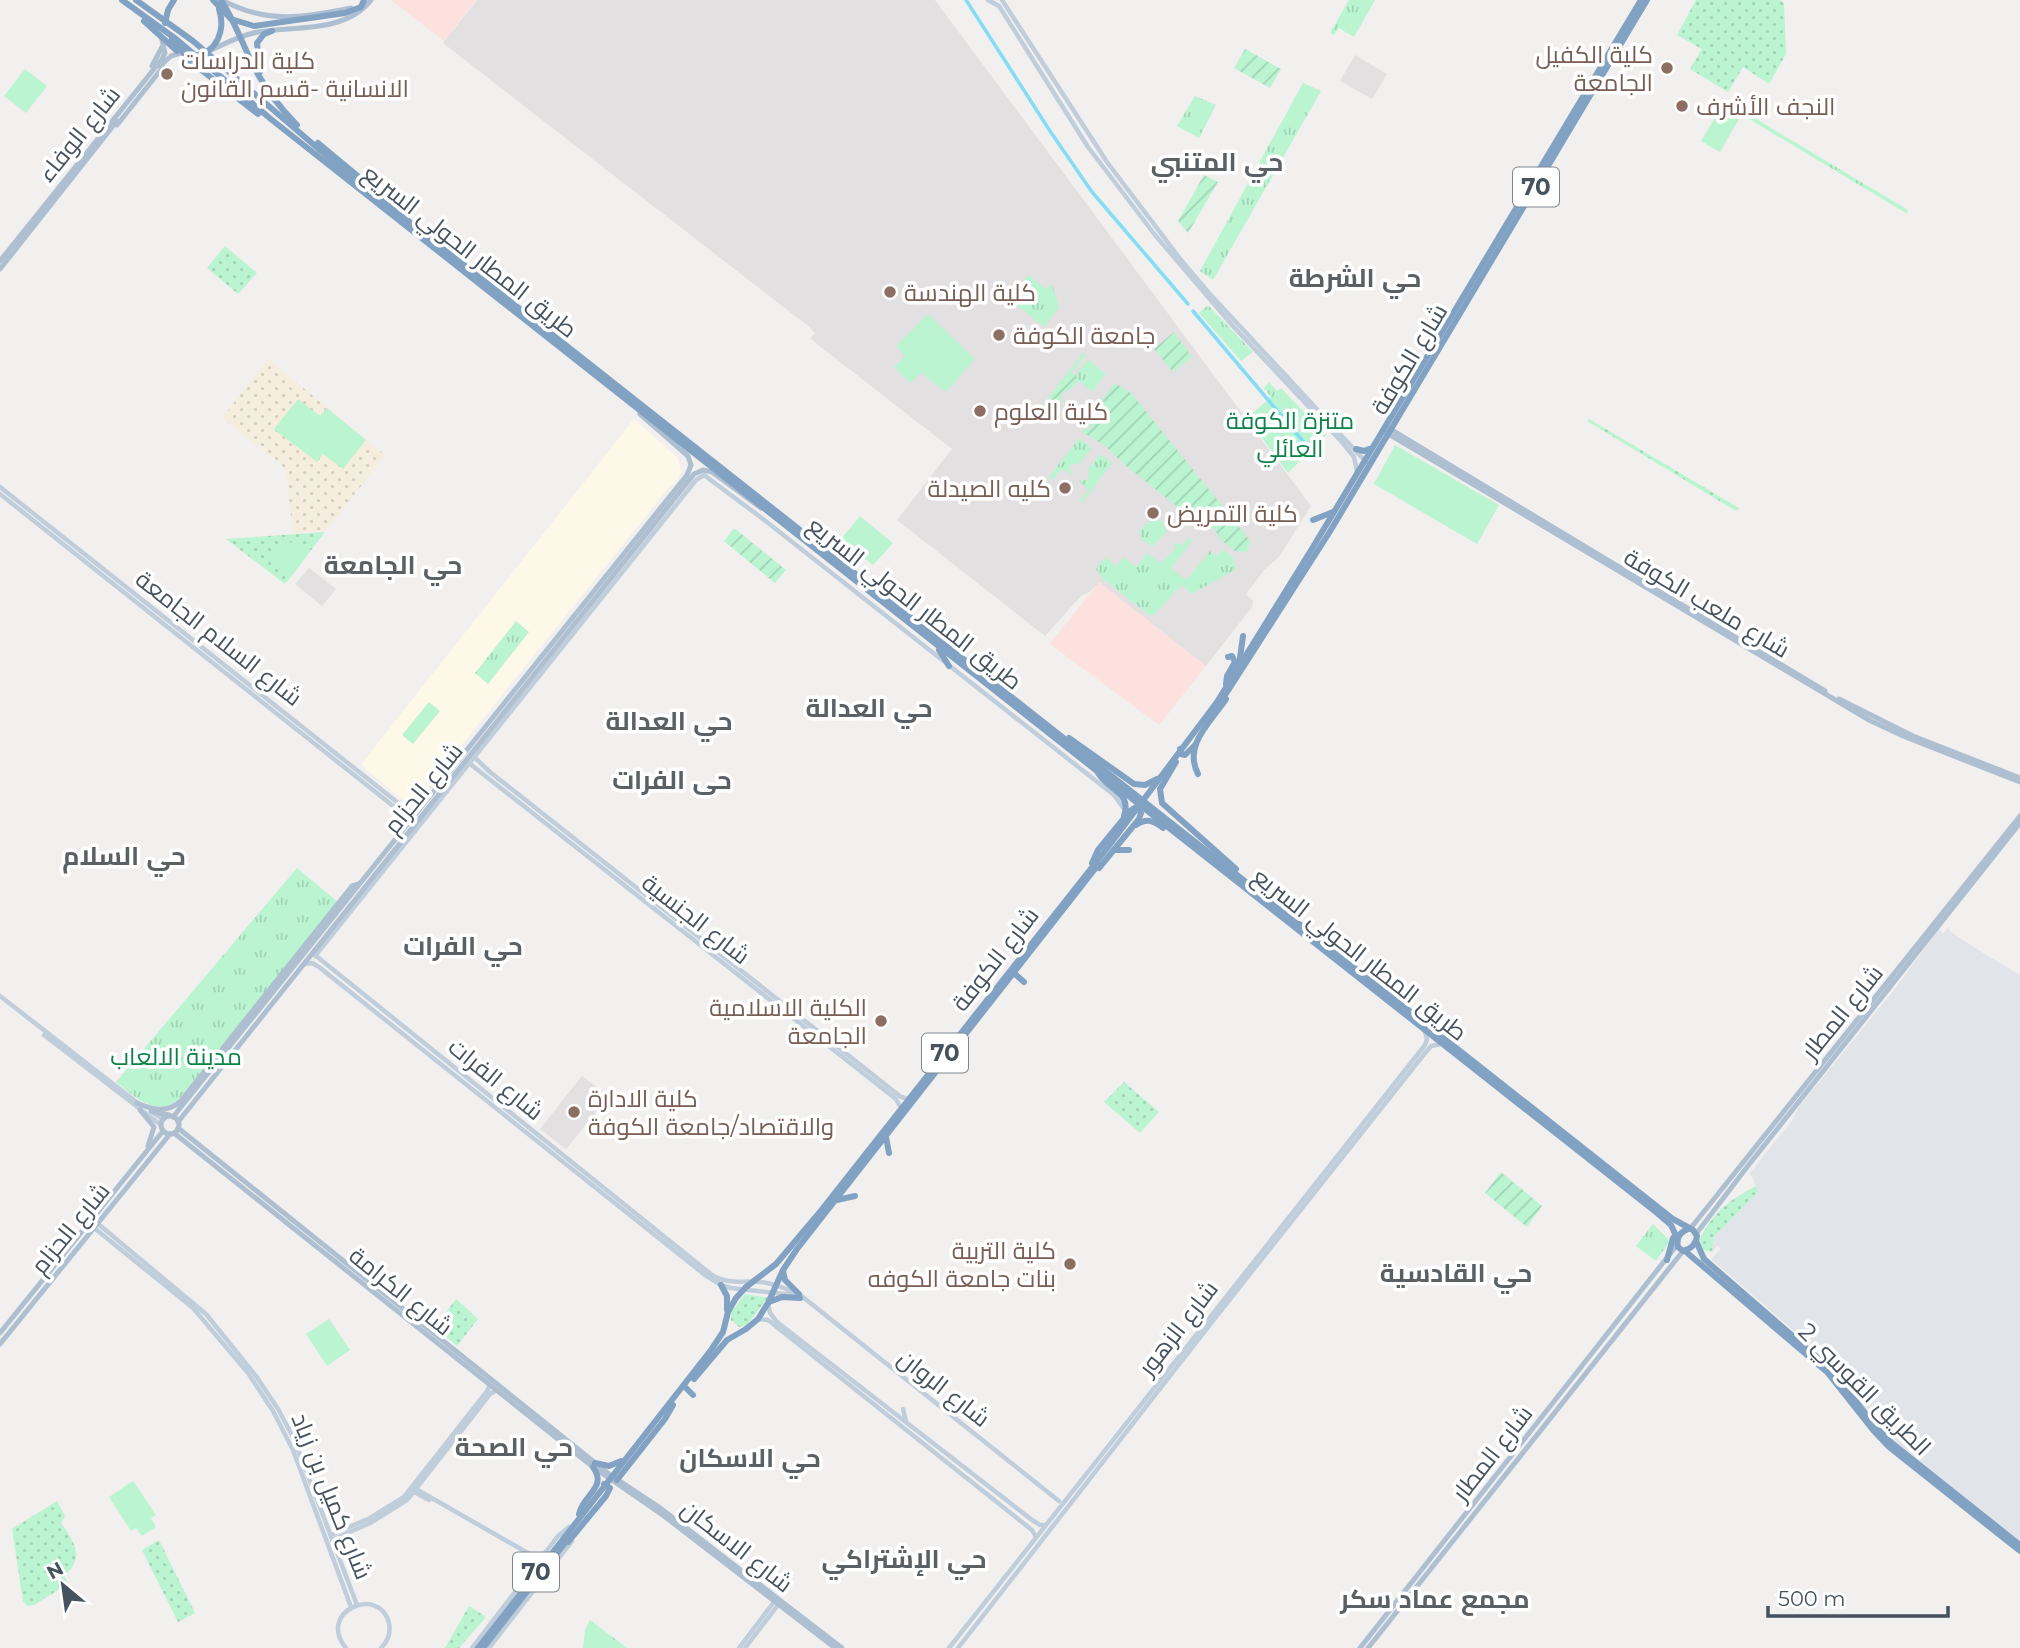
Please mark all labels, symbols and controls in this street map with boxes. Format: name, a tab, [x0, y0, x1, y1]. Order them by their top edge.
place label: كلية الكفيل الجامعة	[1535, 40, 1653, 97]
place label: كلية الدراسات الانسانية -قسم القانون	[181, 46, 409, 105]
marker: كلية الكفيل الجامعة	[1659, 60, 1675, 76]
marker: كلية الدراسات الانسانية -قسم القانون	[159, 66, 175, 82]
street label: شارع الوفاء	[32, 80, 128, 189]
place label: النجف الأشرف	[1696, 92, 1836, 121]
marker: النجف الأشرف	[1674, 98, 1690, 114]
district label: حي المتنبي	[1151, 146, 1283, 183]
street label: طريق المطار الحولي السريع	[354, 158, 583, 348]
road number: 70	[1513, 168, 1559, 206]
district label: حي الشرطة	[1289, 262, 1421, 299]
place label: كلية الهندسة	[904, 278, 1036, 307]
marker: كلية الهندسة	[882, 284, 898, 300]
street label: شارع الكوفة	[1365, 298, 1455, 421]
place label: جامعة الكوفة	[1013, 321, 1155, 350]
marker: جامعة الكوفة	[991, 327, 1007, 343]
place label: كلية العلوم	[994, 397, 1108, 428]
marker: كلية العلوم	[972, 403, 988, 419]
park label: متنزة الكوفة العائلي	[1226, 406, 1354, 468]
place label: كليه الصيدلة	[928, 474, 1051, 503]
marker: كليه الصيدلة	[1057, 480, 1073, 496]
place label: كلية التمريض	[1167, 499, 1298, 528]
marker: كلية التمريض	[1145, 505, 1161, 521]
street label: طريق المطار الحولي السريع	[799, 510, 1028, 700]
street label: شارع ملعب الكوفة	[1618, 542, 1795, 666]
district label: حي الجامعة	[324, 549, 462, 586]
street label: شارع السلام الجامعة	[129, 564, 308, 714]
district label: حي العدالة	[805, 692, 933, 729]
district label: حي العدالة	[605, 705, 733, 742]
street label: شارع الحزام	[377, 737, 470, 841]
district label: حی الفرات	[612, 764, 732, 796]
district label: حي السلام	[62, 840, 186, 877]
street label: طريق المطار الحولي السريع	[1244, 861, 1473, 1051]
street label: شارع الجنسية	[635, 868, 756, 972]
street label: شارع الكوفة	[945, 901, 1046, 1018]
district label: حي الفرات	[403, 930, 523, 967]
street label: شارع المطار	[1794, 959, 1891, 1068]
place label: الكلية الاسلامية الجامعة	[709, 993, 867, 1050]
marker: الكلية الاسلامية الجامعة	[873, 1013, 889, 1029]
street label: شارع الفرات	[441, 1032, 549, 1128]
road number: 70	[922, 1034, 968, 1072]
park label: مدينة الالعاب	[110, 1042, 242, 1071]
place label: كلية الادارة والاقتصاد/جامعة الكوفة	[588, 1084, 834, 1141]
marker: كلية الادارة والاقتصاد/جامعة الكوفة	[566, 1104, 582, 1120]
street label: شارع الحزام	[24, 1177, 117, 1281]
place label: كلية التربية بنات جامعة الكوفه	[868, 1236, 1056, 1293]
street label: شارع الكرامة	[342, 1241, 459, 1343]
marker: كلية التربية بنات جامعة الكوفه	[1062, 1256, 1078, 1272]
district label: حي القادسية	[1380, 1257, 1532, 1294]
street label: شارع الزهور	[1131, 1275, 1226, 1384]
street label: الطريق القوسي 2	[1790, 1317, 1937, 1464]
street label: شارع الروان	[891, 1343, 996, 1434]
street label: شارع المطار	[1444, 1399, 1540, 1509]
street label: شارع كميل بن زياد	[284, 1409, 379, 1584]
district label: حي الصحة	[455, 1431, 573, 1468]
district label: حي الاسكان	[679, 1442, 821, 1479]
street label: شارع الاسكان	[674, 1494, 798, 1600]
district label: حي الإشتراكي	[822, 1543, 986, 1580]
north arrow	[28, 1550, 98, 1620]
road number: 70	[513, 1553, 559, 1592]
text: N	[43, 1557, 67, 1584]
scale bar	[1768, 1574, 1948, 1618]
district label: مجمع عماد سكر	[1339, 1583, 1530, 1616]
text: 500 m	[1778, 1586, 1845, 1611]

